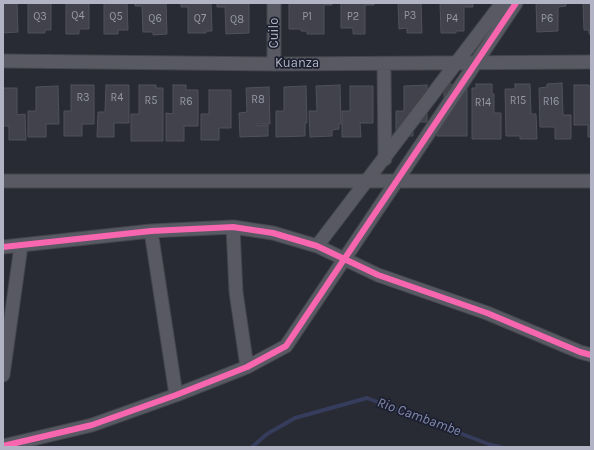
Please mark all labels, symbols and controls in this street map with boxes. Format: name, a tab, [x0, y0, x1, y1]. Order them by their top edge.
house number: Q4	[71, 9, 85, 23]
house number: P3	[404, 9, 416, 23]
house number: Q3	[33, 10, 47, 24]
house number: Q5	[109, 10, 123, 24]
house number: P1	[302, 10, 312, 24]
house number: P2	[347, 10, 359, 24]
house number: Q6	[148, 12, 162, 26]
house number: Q7	[194, 12, 206, 26]
house number: P4	[446, 12, 458, 26]
house number: P6	[541, 12, 553, 26]
house number: Q8	[230, 13, 244, 27]
street label: Cuilo	[266, 18, 282, 48]
street label: Kuanza	[275, 55, 319, 71]
house number: R3	[76, 91, 90, 105]
house number: R4	[111, 91, 123, 105]
house number: R8	[251, 93, 265, 107]
house number: R5	[145, 94, 157, 108]
house number: R15	[510, 94, 526, 108]
house number: R6	[179, 95, 193, 109]
house number: R16	[543, 95, 559, 109]
house number: R14	[475, 96, 491, 110]
water label: Rio Cambambe	[375, 394, 463, 440]

